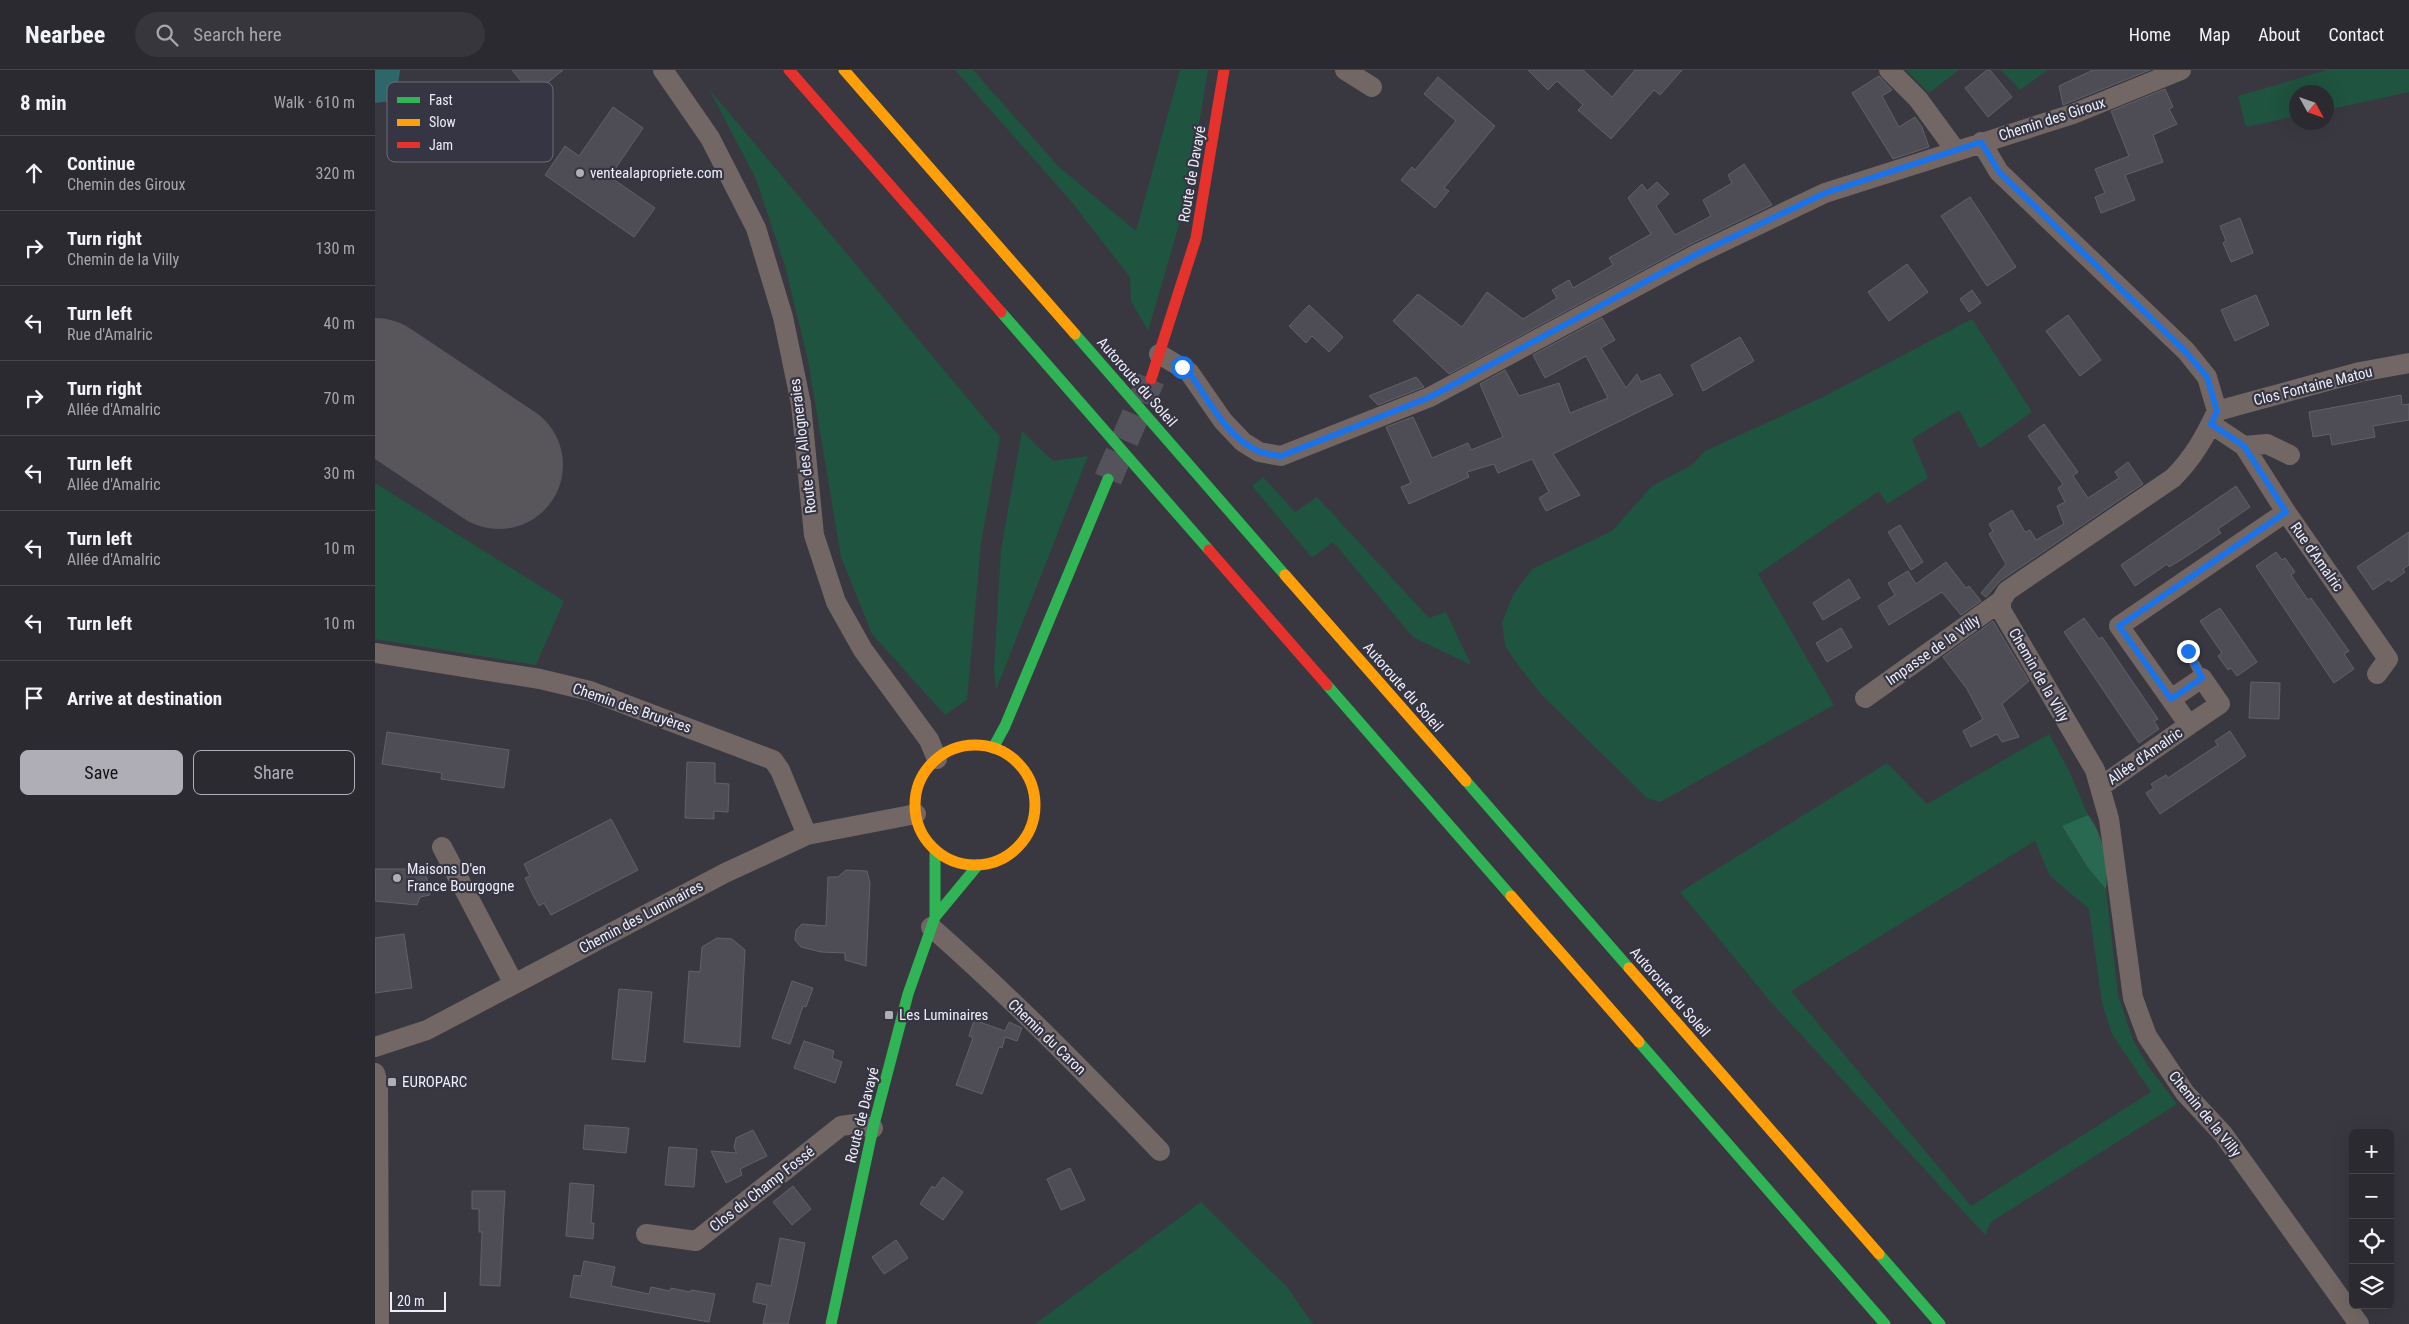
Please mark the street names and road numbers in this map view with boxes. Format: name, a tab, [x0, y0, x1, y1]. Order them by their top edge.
street label: Chemin des Giroux	[1996, 93, 2108, 145]
street label: Route de Davayé	[1175, 124, 1209, 224]
street label: Autoroute du Soleil	[1093, 334, 1181, 430]
street label: Clos Fontaine Matou	[2252, 363, 2374, 409]
street label: Route des Allogneraies	[786, 377, 820, 515]
street label: Rue d'Amalric	[2287, 519, 2347, 595]
street label: Impasse de la Villy	[1882, 611, 1984, 689]
street label: Chemin de la Villy	[2005, 625, 2073, 725]
street label: Autoroute du Soleil	[1359, 639, 1447, 735]
street label: Chemin des Bruyères	[570, 679, 694, 737]
street label: Allée d'Amalric	[2104, 723, 2186, 789]
street label: Chemin des Luminaires	[576, 877, 706, 957]
street label: Autoroute du Soleil	[1626, 944, 1714, 1040]
street label: Chemin du Caron	[1004, 995, 1090, 1079]
street label: Route de Davayé	[841, 1065, 883, 1165]
street label: Chemin de la Villy	[2165, 1067, 2245, 1161]
street label: Clos du Champ Fossé	[706, 1142, 818, 1236]

